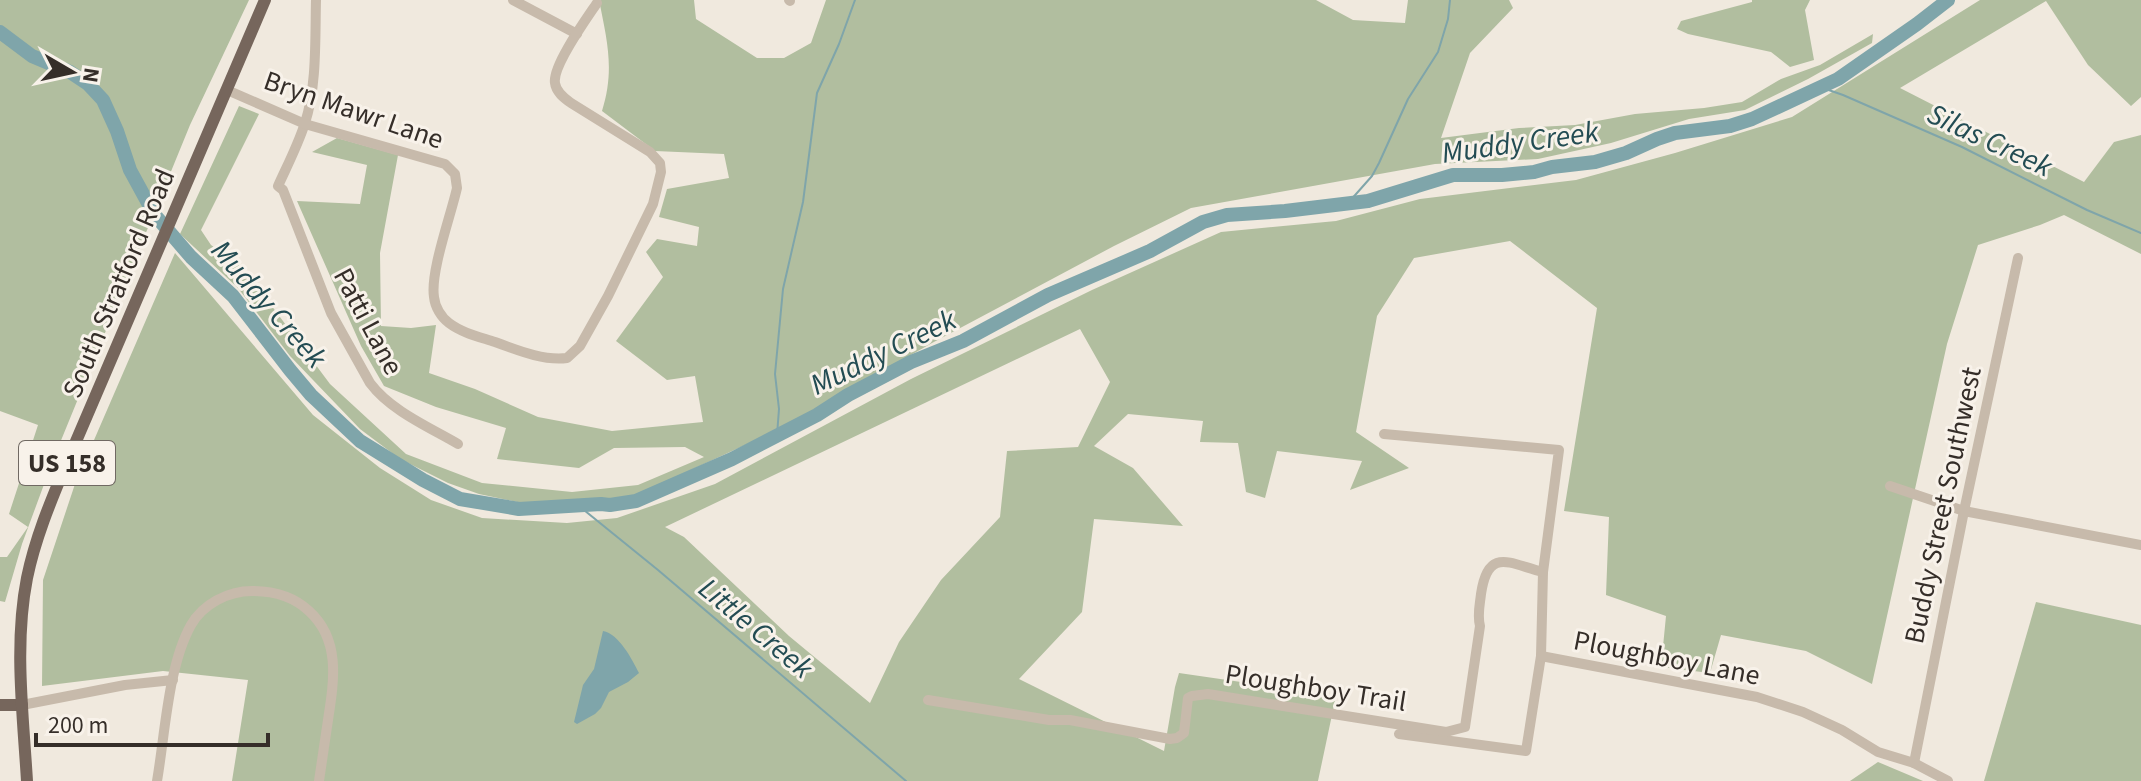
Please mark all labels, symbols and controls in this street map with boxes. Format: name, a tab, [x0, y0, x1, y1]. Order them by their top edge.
north arrow	[32, 32, 112, 112]
street label: Bryn Mawr Lane	[258, 60, 449, 159]
text: N	[74, 65, 108, 85]
water label: Silas Creek	[1920, 93, 2060, 188]
water label: Muddy Creek	[1439, 110, 1602, 175]
street label: South Stratford Road	[53, 163, 185, 404]
water label: Muddy Creek	[201, 231, 337, 379]
street label: Patti Lane	[323, 261, 413, 382]
water label: Muddy Creek	[803, 298, 964, 406]
street label: Buddy Street Southwest	[1894, 363, 1992, 647]
road number: US 158	[19, 441, 115, 485]
water label: Little Creek	[689, 568, 823, 690]
street label: Ploughboy Lane	[1570, 620, 1763, 696]
street label: Ploughboy Trail	[1222, 654, 1409, 722]
scale bar	[36, 697, 268, 747]
text: 200 m	[48, 708, 108, 743]

